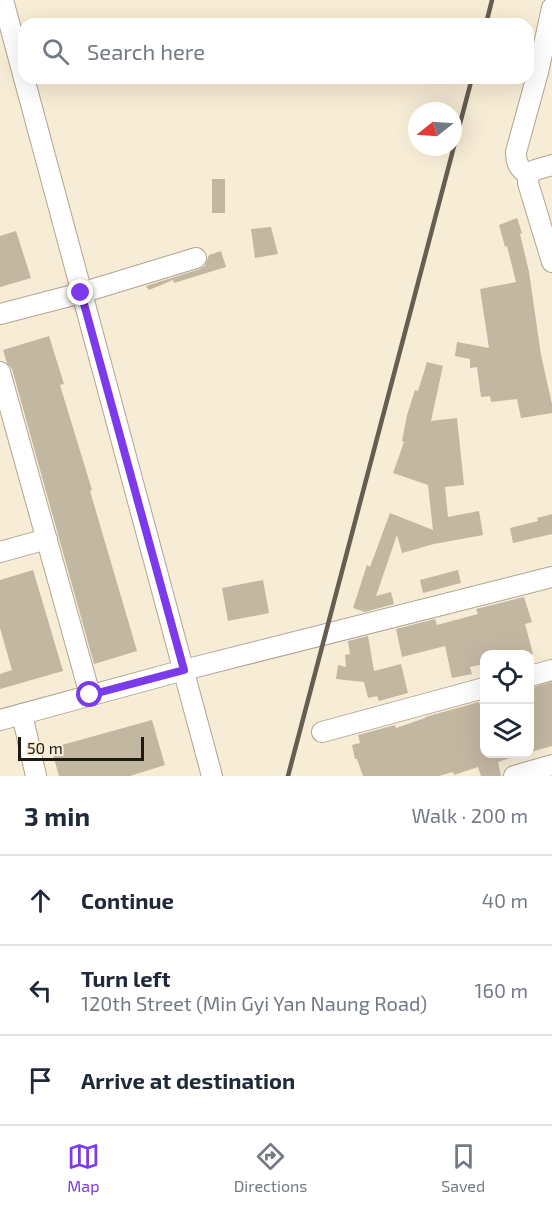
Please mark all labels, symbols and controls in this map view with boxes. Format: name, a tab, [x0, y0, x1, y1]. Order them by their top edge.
search box	[18, 18, 534, 84]
icon: search	[39, 35, 72, 68]
text: Search here	[87, 38, 205, 64]
north arrow	[408, 102, 462, 156]
route end	[67, 279, 93, 305]
map controls	[480, 650, 534, 758]
button: locate	[480, 650, 534, 704]
route start	[76, 681, 102, 707]
button: layers	[480, 704, 534, 758]
scale bar	[18, 734, 144, 762]
text: 50 m	[27, 738, 63, 757]
text: 3 min	[24, 800, 90, 831]
text: Walk · 200 m	[411, 803, 528, 827]
icon: ahead	[24, 884, 57, 917]
text: Continue	[81, 887, 174, 913]
text: 40 m	[482, 888, 528, 912]
text: Turn left	[81, 965, 170, 991]
icon: left	[24, 974, 57, 1007]
text: 160 m	[475, 978, 528, 1002]
text: 120th Street (Min Gyi Yan Naung Road)	[81, 991, 427, 1015]
icon: arrive	[24, 1064, 57, 1097]
text: Arrive at destination	[81, 1067, 295, 1093]
tab: Map	[67, 1140, 100, 1195]
tab: Directions	[234, 1140, 307, 1195]
tab: Saved	[441, 1140, 485, 1195]

